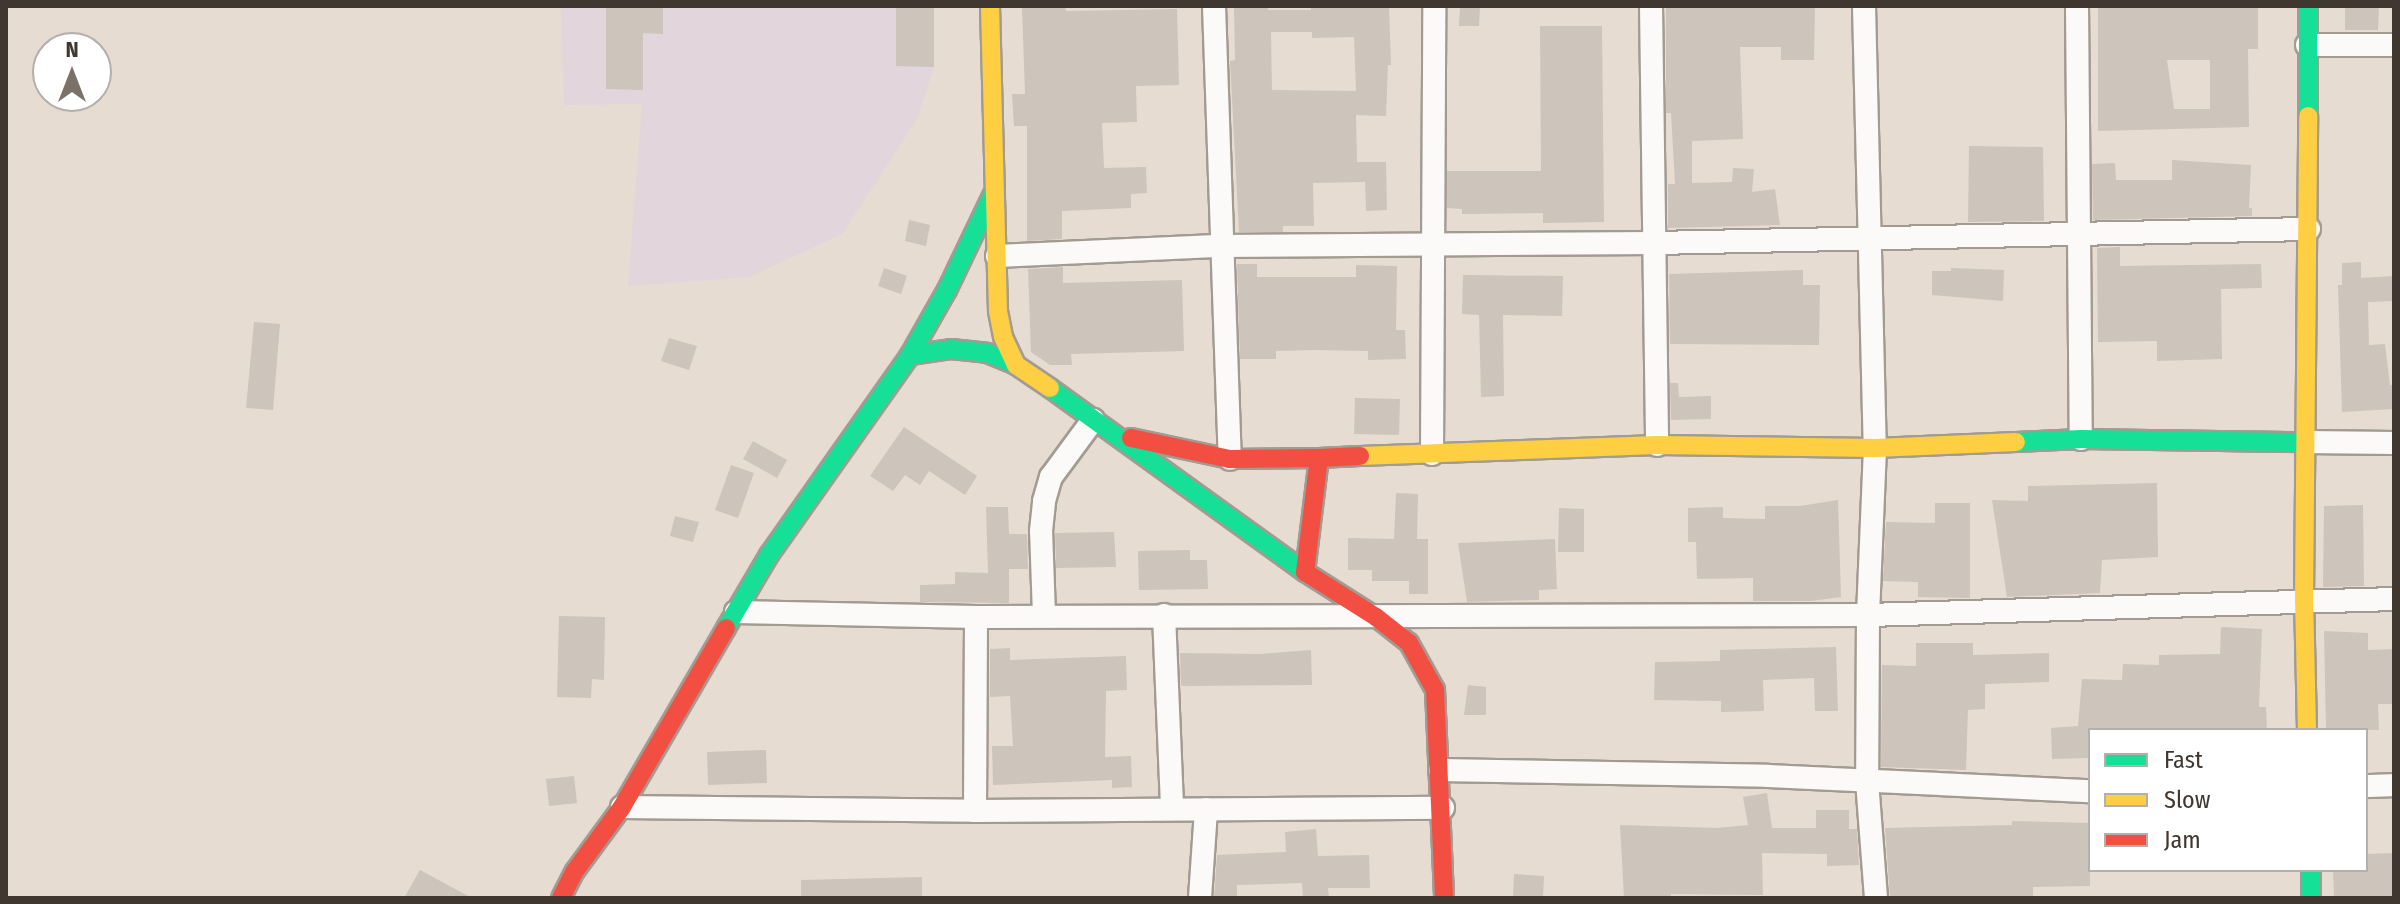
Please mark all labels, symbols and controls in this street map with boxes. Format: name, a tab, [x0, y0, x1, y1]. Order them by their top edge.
north arrow	[32, 32, 112, 112]
text: N	[65, 36, 79, 63]
legend	[2088, 728, 2368, 872]
text: Fast	[2164, 746, 2203, 774]
text: Slow	[2164, 786, 2210, 814]
text: Jam	[2164, 826, 2201, 854]

